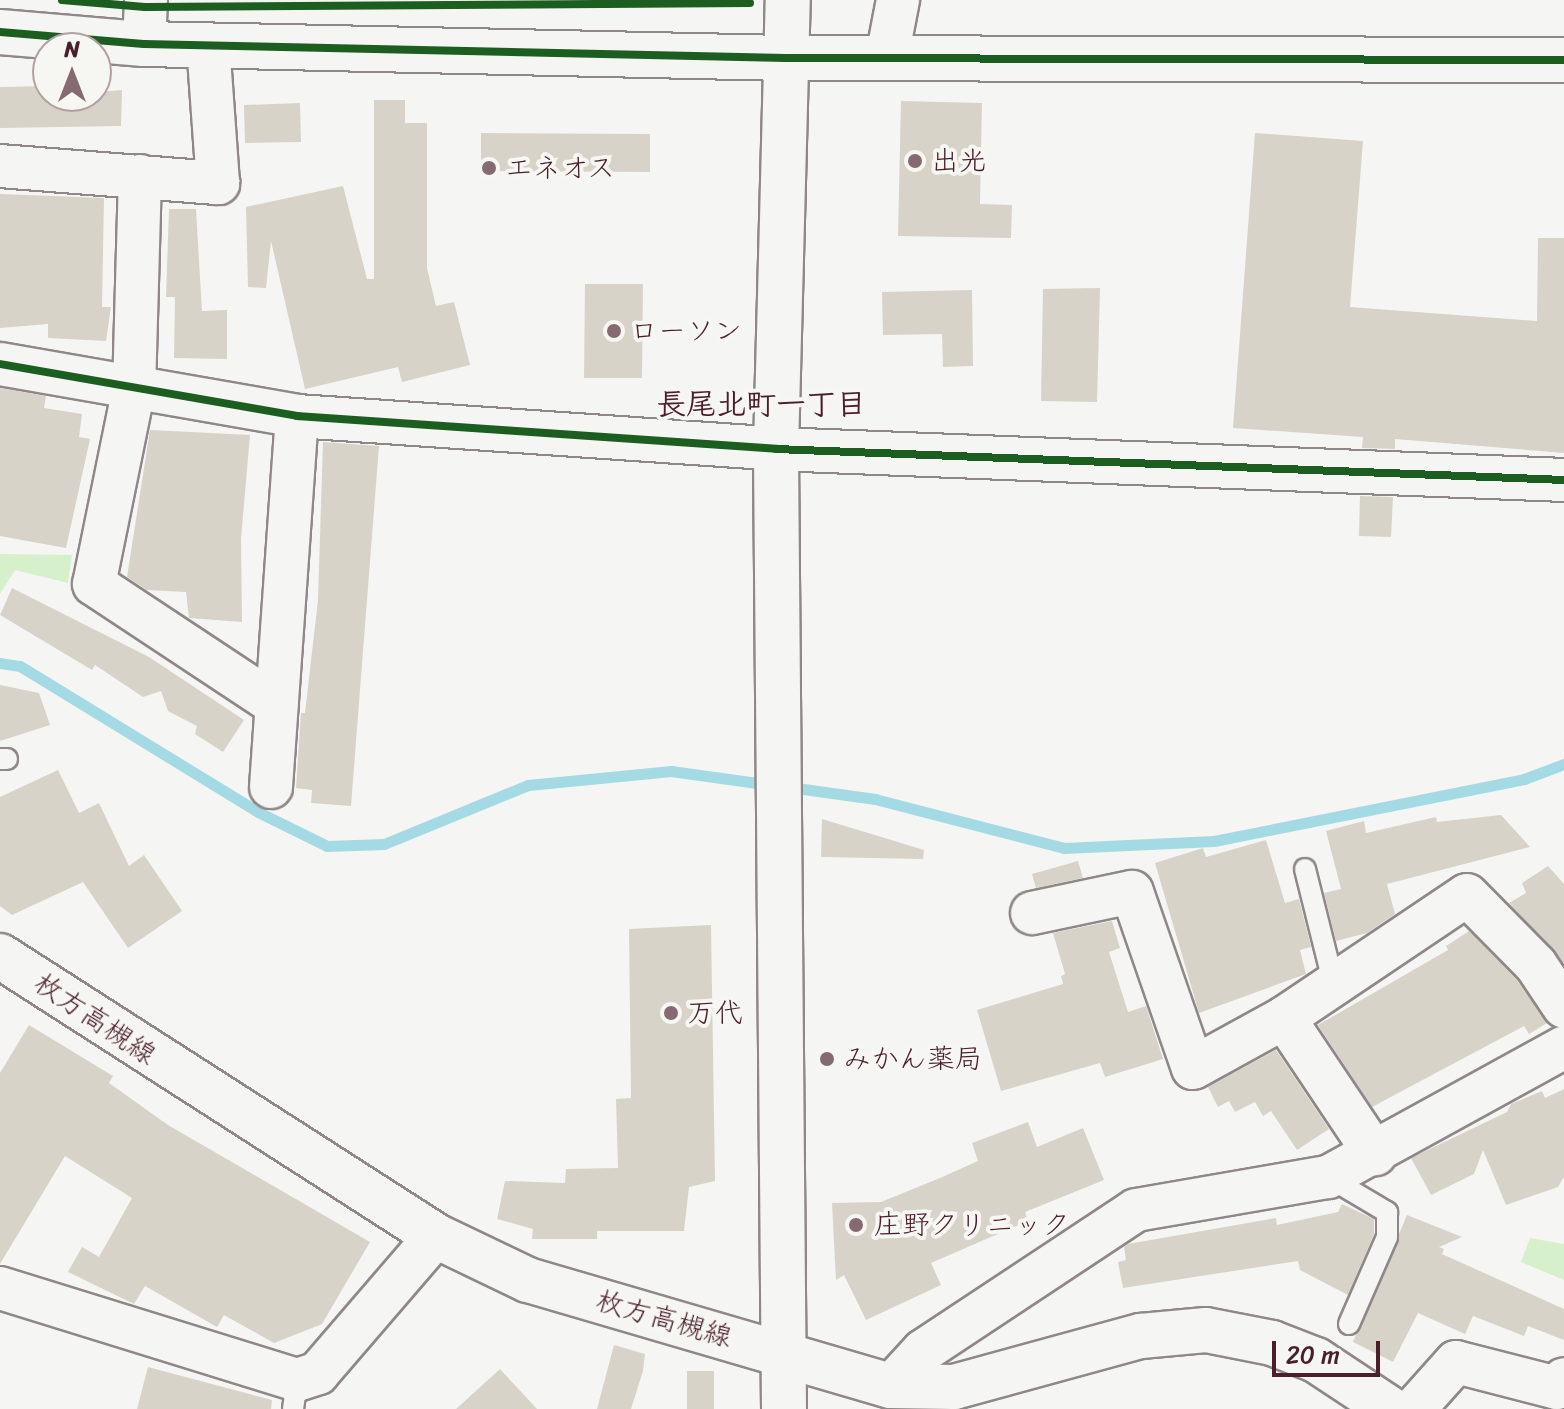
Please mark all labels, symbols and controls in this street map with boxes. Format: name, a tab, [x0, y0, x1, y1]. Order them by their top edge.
text: N	[64, 30, 80, 69]
north arrow	[32, 32, 112, 112]
place label: 出光	[931, 144, 987, 178]
place label: エネオス	[505, 151, 617, 185]
marker: 出光	[906, 152, 924, 170]
marker: エネオス	[480, 159, 498, 177]
place label: ローソン	[630, 314, 742, 348]
marker: ローソン	[605, 322, 623, 340]
district label: 長尾北町一丁目	[656, 386, 866, 422]
street label: 枚方高槻線	[28, 966, 162, 1072]
place label: 万代	[687, 996, 743, 1030]
marker: 万代	[662, 1004, 680, 1022]
place label: みかん薬局	[843, 1042, 983, 1076]
marker: みかん薬局	[818, 1050, 836, 1068]
place label: 庄野クリニック	[874, 1208, 1070, 1242]
marker: 庄野クリニック	[845, 1214, 867, 1236]
street label: 枚方高槻線	[592, 1284, 736, 1354]
scale bar	[1276, 1325, 1384, 1375]
text: 20 m	[1286, 1334, 1340, 1376]

